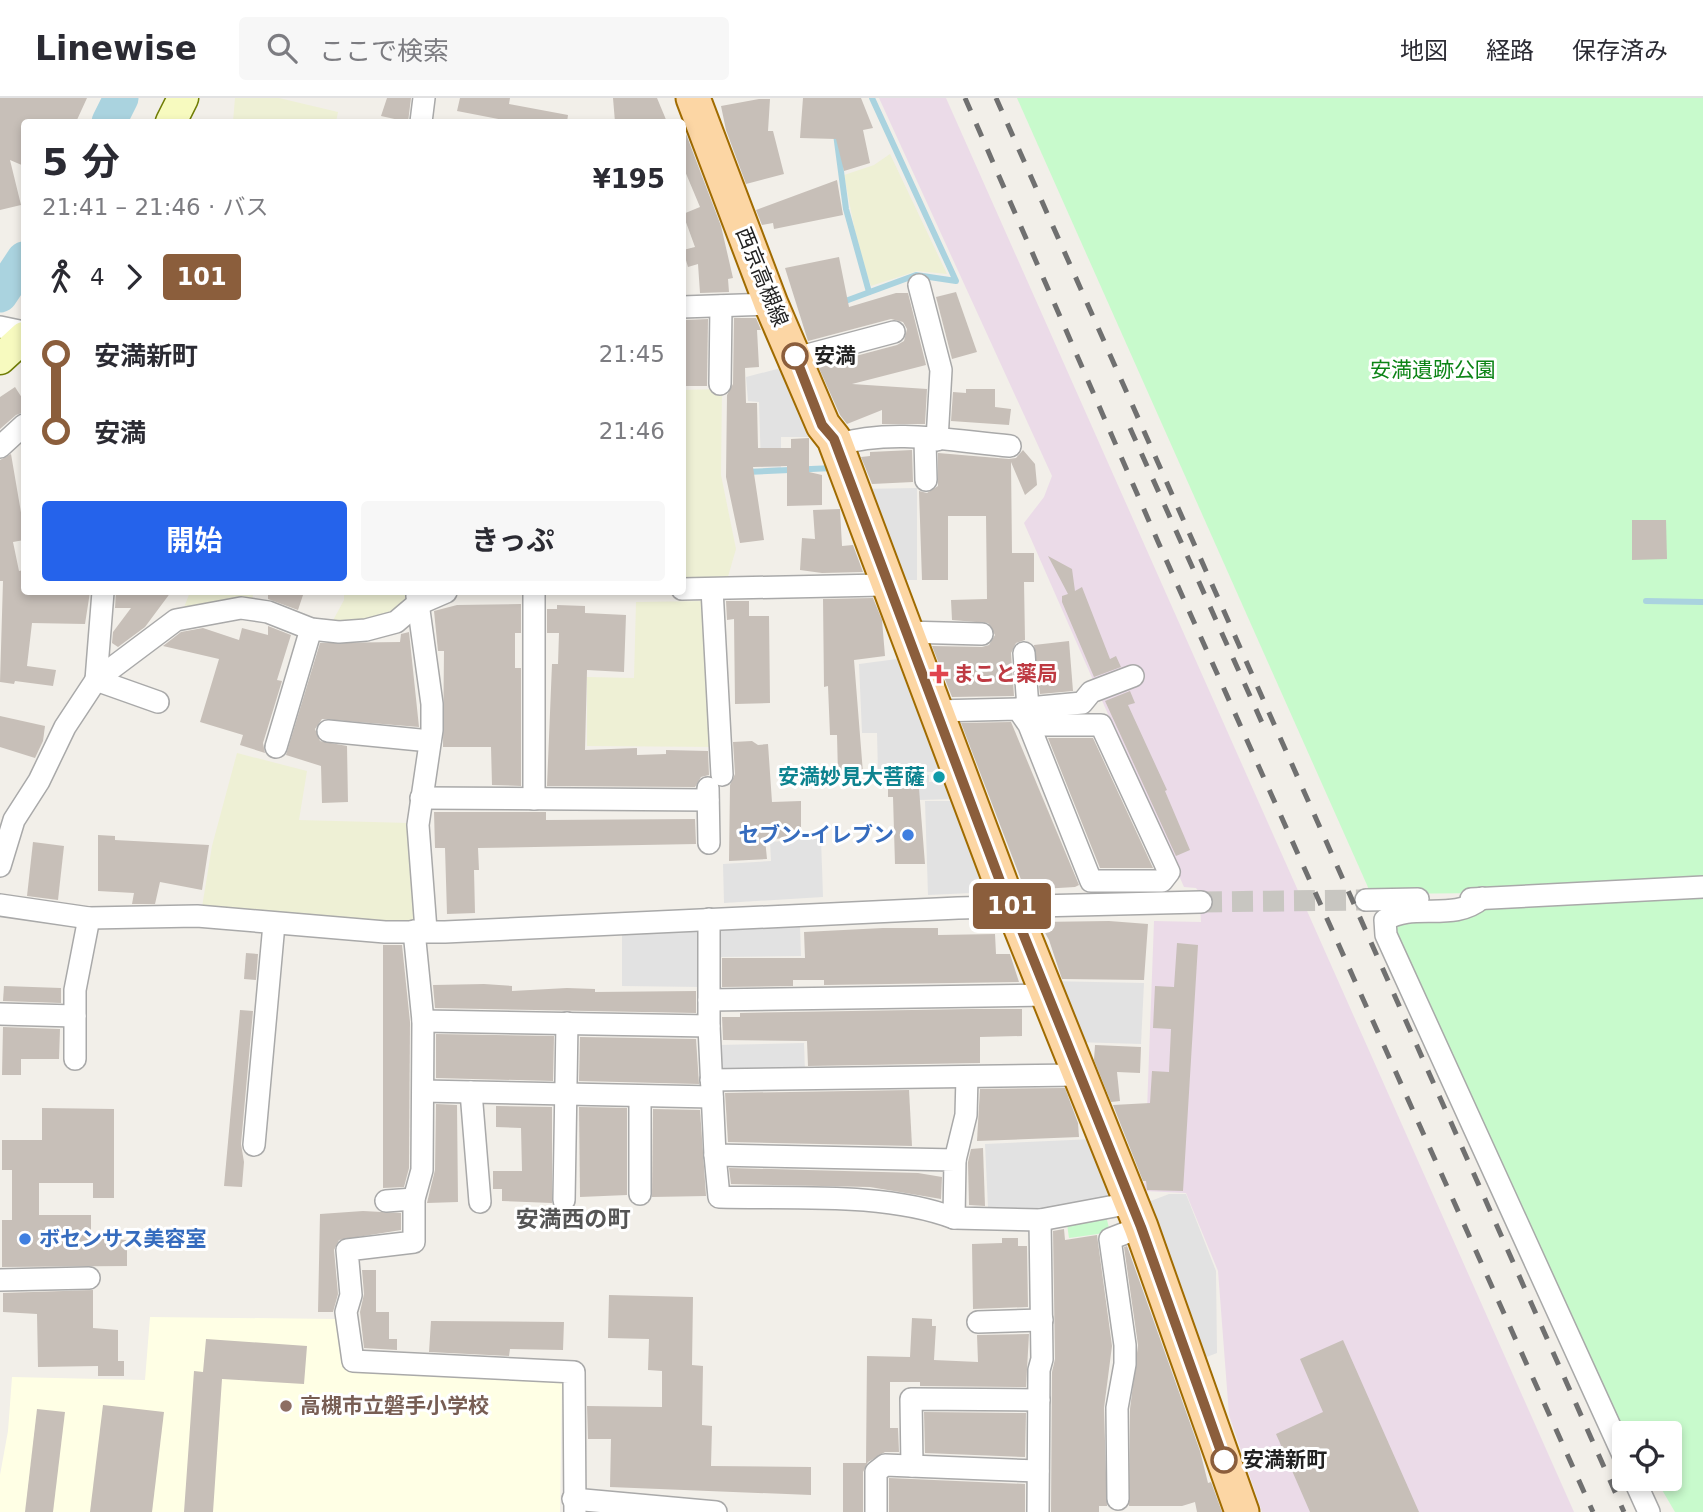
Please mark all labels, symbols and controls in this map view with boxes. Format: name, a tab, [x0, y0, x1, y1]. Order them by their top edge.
search box	[239, 17, 729, 80]
text: Linewise	[35, 29, 197, 68]
icon: search	[263, 29, 301, 67]
text: ここで検索	[319, 36, 449, 66]
text: 地図	[1400, 37, 1448, 65]
text: 経路	[1486, 37, 1534, 65]
text: 保存済み	[1572, 37, 1668, 65]
text: 5 分	[42, 140, 120, 184]
text: ¥195	[593, 164, 665, 194]
text: 21:41 – 21:46 · バス	[42, 194, 269, 220]
street label: 西京高槻線	[731, 224, 793, 330]
icon: walk	[42, 258, 80, 296]
icon: forward	[115, 258, 153, 296]
text: 101	[177, 263, 227, 291]
text: 4	[90, 264, 105, 290]
text: 安満新町	[94, 341, 198, 371]
text: 21:45	[599, 341, 665, 367]
marker: 安満	[782, 343, 808, 369]
place label: 安満	[814, 344, 856, 368]
park label: 安満遺跡公園	[1370, 358, 1496, 382]
text: 安満	[94, 418, 146, 448]
text: 21:46	[599, 418, 665, 444]
button: 開始	[42, 501, 347, 581]
button: きっぷ	[361, 501, 665, 581]
place label: まこと薬局	[953, 662, 1058, 686]
marker: まこと薬局	[931, 666, 947, 682]
place label: 安満妙見大菩薩	[778, 765, 925, 789]
marker: 安満妙見大菩薩	[931, 769, 947, 785]
place label: セブン-イレブン	[738, 823, 894, 847]
marker: セブン-イレブン	[900, 827, 916, 843]
line badge: 101	[972, 883, 1052, 929]
text: 101	[987, 892, 1037, 920]
district label: 安満西の町	[516, 1206, 631, 1232]
place label: ボセンサス美容室	[39, 1227, 207, 1251]
marker: ボセンサス美容室	[17, 1231, 33, 1247]
place label: 高槻市立磐手小学校	[300, 1394, 489, 1418]
marker: 高槻市立磐手小学校	[278, 1398, 294, 1414]
map controls	[1612, 1421, 1682, 1491]
button: locate	[1612, 1421, 1682, 1491]
marker: 安満新町	[1211, 1447, 1237, 1473]
place label: 安満新町	[1243, 1448, 1327, 1472]

